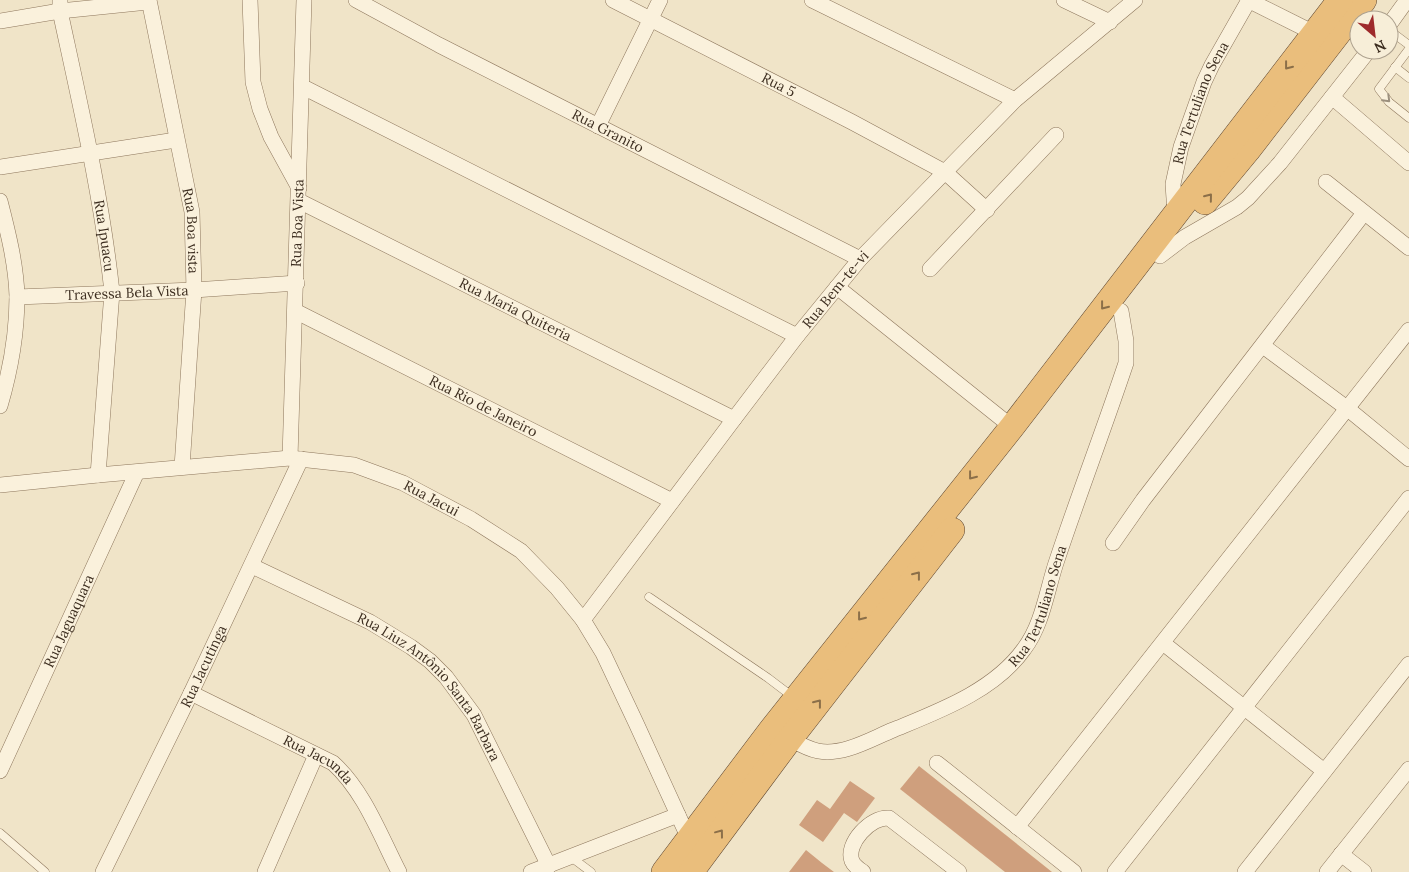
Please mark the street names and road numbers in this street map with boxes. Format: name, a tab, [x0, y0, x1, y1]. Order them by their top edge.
street label: Rua Tertuliano Sena	[1169, 38, 1232, 166]
street label: Rua 5	[759, 68, 799, 101]
street label: Rua Granito	[569, 105, 647, 157]
street label: Rua Boa Vista	[287, 179, 308, 267]
street label: Rua Boa vista	[178, 186, 203, 274]
street label: Rua Ipuacu	[90, 198, 119, 273]
street label: Rua Bem-te-vi	[798, 247, 872, 332]
street label: Rua Maria Quiteria	[456, 274, 574, 345]
street label: Travessa Bela Vista	[65, 281, 189, 304]
street label: Rua Rio de Janeiro	[426, 371, 541, 441]
street label: Rua Jacui	[401, 476, 462, 520]
street label: Rua Tertuliano Sena	[1005, 543, 1070, 670]
street label: Rua Jaguaquara	[40, 572, 98, 670]
street label: Rua Liuz Antônio Santa Barbara	[354, 608, 504, 764]
street label: Rua Jacutinga	[176, 622, 231, 710]
street label: Rua Jacunda	[280, 731, 357, 788]

